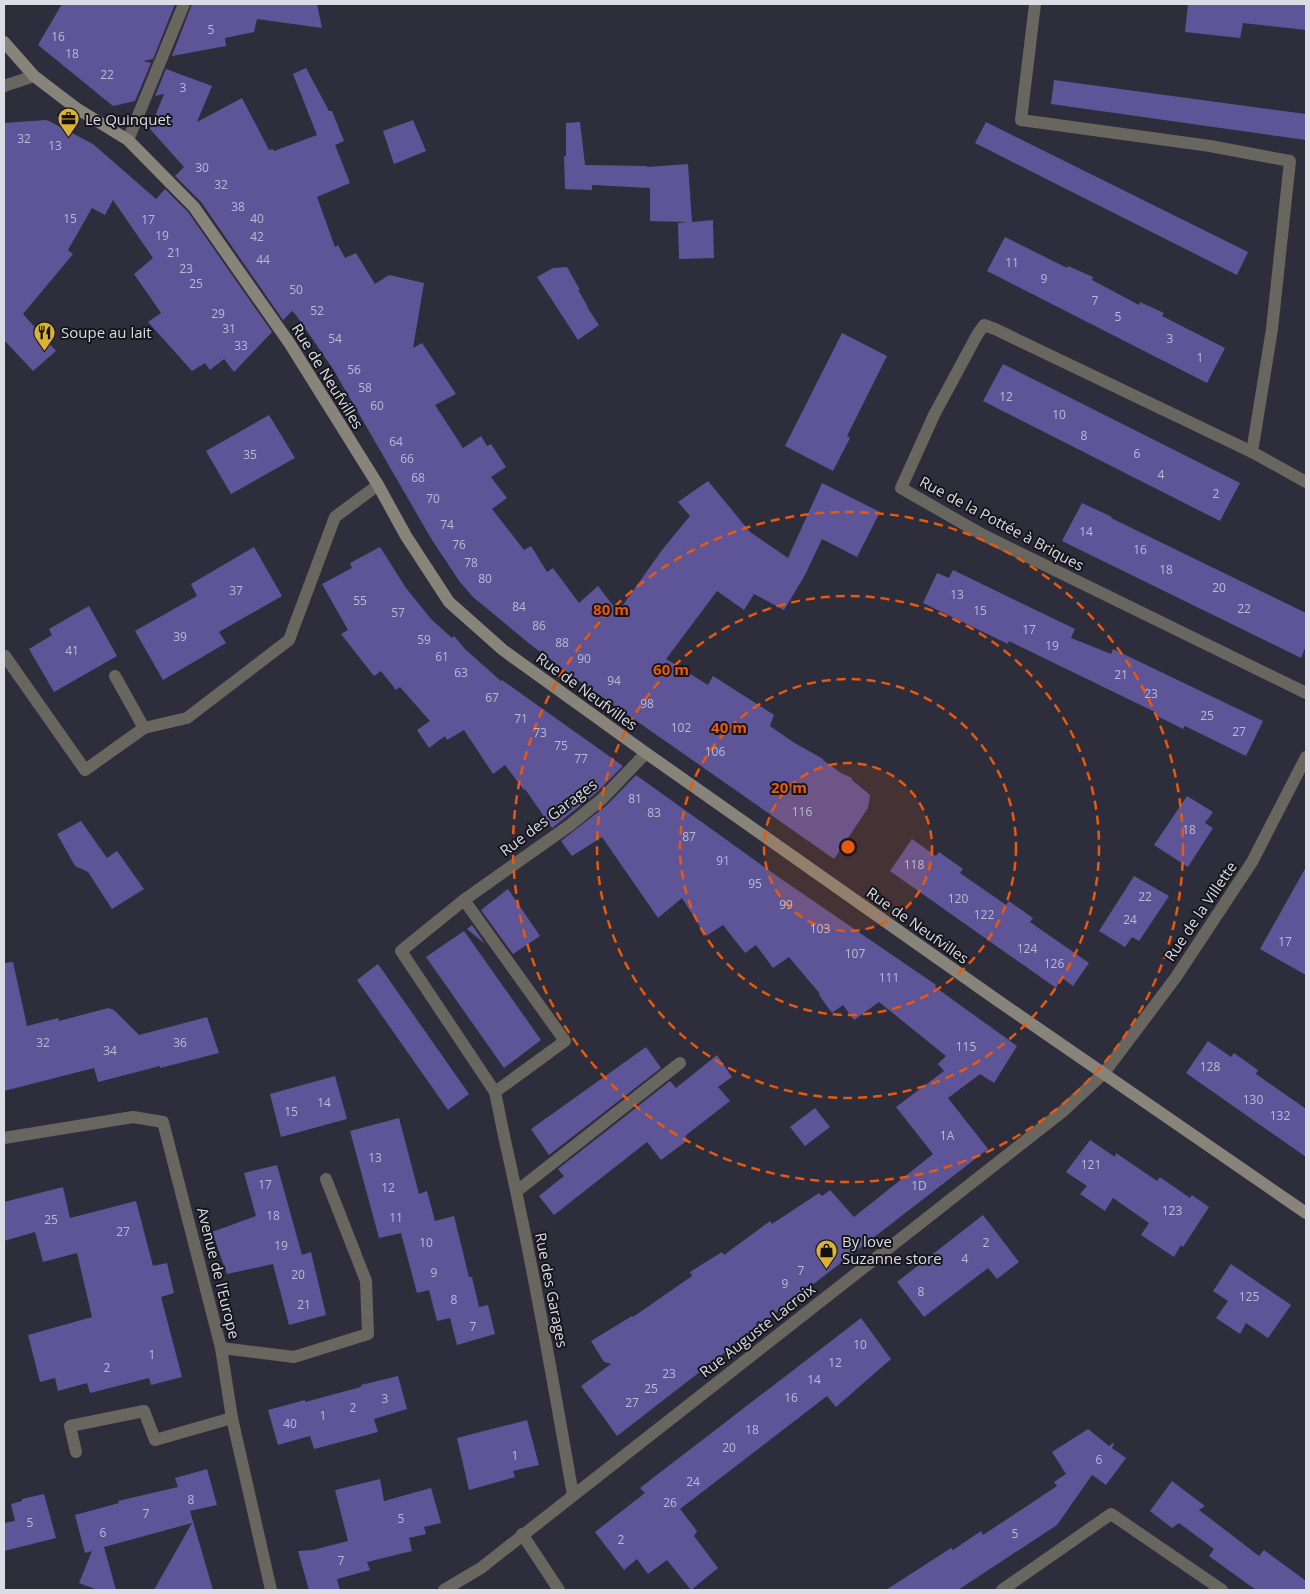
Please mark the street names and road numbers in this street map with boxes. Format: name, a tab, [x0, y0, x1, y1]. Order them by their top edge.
street label: Rue de Neufvilles	[288, 320, 368, 432]
street label: Rue de la Pottée à Briques	[916, 471, 1088, 575]
street label: Rue de Neufvilles	[532, 647, 642, 735]
street label: Rue des Garages	[495, 774, 601, 860]
street label: Rue de la Villette	[1159, 857, 1241, 965]
street label: Rue de Neufvilles	[863, 882, 973, 968]
street label: Avenue de l'Europe	[193, 1205, 245, 1341]
street label: Rue des Garages	[531, 1231, 573, 1349]
street label: Rue Auguste Lacroix	[695, 1278, 819, 1382]

